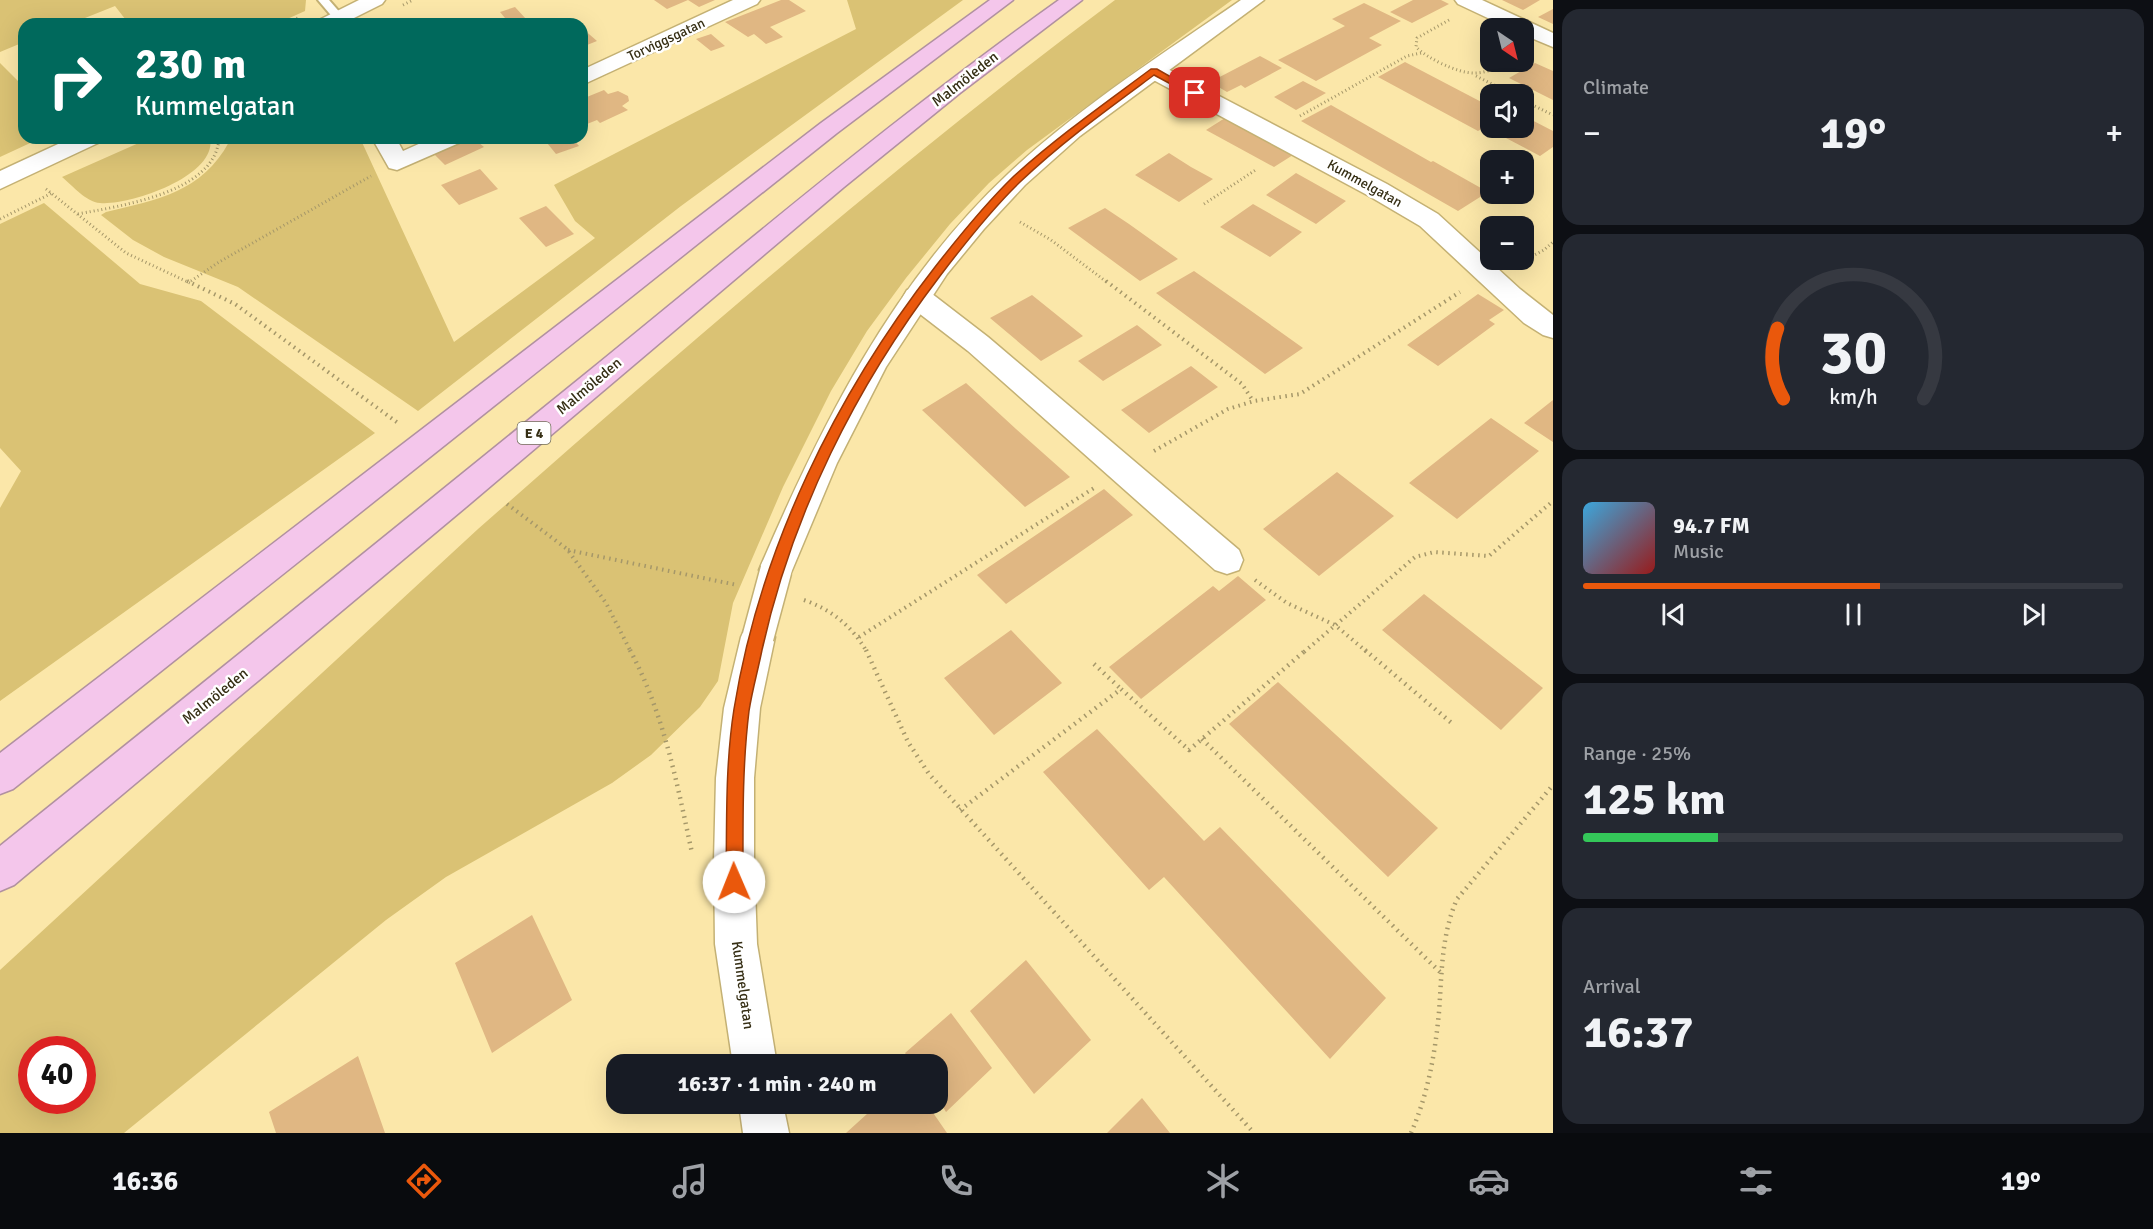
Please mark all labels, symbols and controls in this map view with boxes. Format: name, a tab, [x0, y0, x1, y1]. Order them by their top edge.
street label: Torviggsgatan	[625, 14, 708, 65]
north arrow	[1480, 18, 1534, 72]
map controls	[1480, 18, 1534, 270]
text: 230 m	[135, 39, 246, 90]
icon: right	[36, 42, 114, 120]
street label: Malmöleden	[928, 48, 1002, 110]
pin	[1169, 67, 1220, 118]
text: Climate	[1583, 75, 1649, 100]
icon: arrive	[1178, 76, 1211, 109]
button: sound	[1480, 84, 1534, 138]
text: Kummelgatan	[135, 90, 295, 123]
text: 19°	[1820, 106, 1886, 161]
text: −	[1583, 113, 1601, 154]
text: +	[2105, 113, 2123, 154]
button: +	[1480, 150, 1534, 204]
street label: Kummelgatan	[1324, 156, 1405, 211]
button: −	[1480, 216, 1534, 270]
text: 30	[1819, 314, 1887, 391]
street label: Malmöleden	[553, 354, 625, 418]
text: km/h	[1829, 384, 1877, 410]
road number: E 4	[518, 422, 550, 444]
text: 94.7 FM	[1673, 512, 1750, 539]
text: Music	[1673, 539, 1724, 564]
icon: previous	[1657, 598, 1690, 631]
icon: pause	[1837, 598, 1870, 631]
icon: next	[2017, 598, 2050, 631]
street label: Malmöleden	[179, 664, 251, 728]
text: Range · 25%	[1583, 741, 1691, 766]
text: 125 km	[1583, 772, 1726, 827]
position arrow	[702, 850, 766, 914]
street label: Kummelgatan	[728, 940, 758, 1030]
text: Arrival	[1583, 974, 1641, 999]
text: 16:37	[1583, 1005, 1693, 1060]
speed limit sign: 40	[18, 1036, 96, 1114]
text: 16:37 · 1 min · 240 m	[677, 1070, 877, 1097]
icon: directions	[403, 1160, 445, 1202]
icon: music	[669, 1160, 711, 1202]
icon: phone	[935, 1160, 977, 1202]
icon: climate	[1202, 1160, 1244, 1202]
icon: car	[1468, 1160, 1510, 1202]
icon: filters	[1735, 1160, 1777, 1202]
text: 16:36	[112, 1165, 178, 1198]
text: 19°	[2001, 1165, 2041, 1198]

